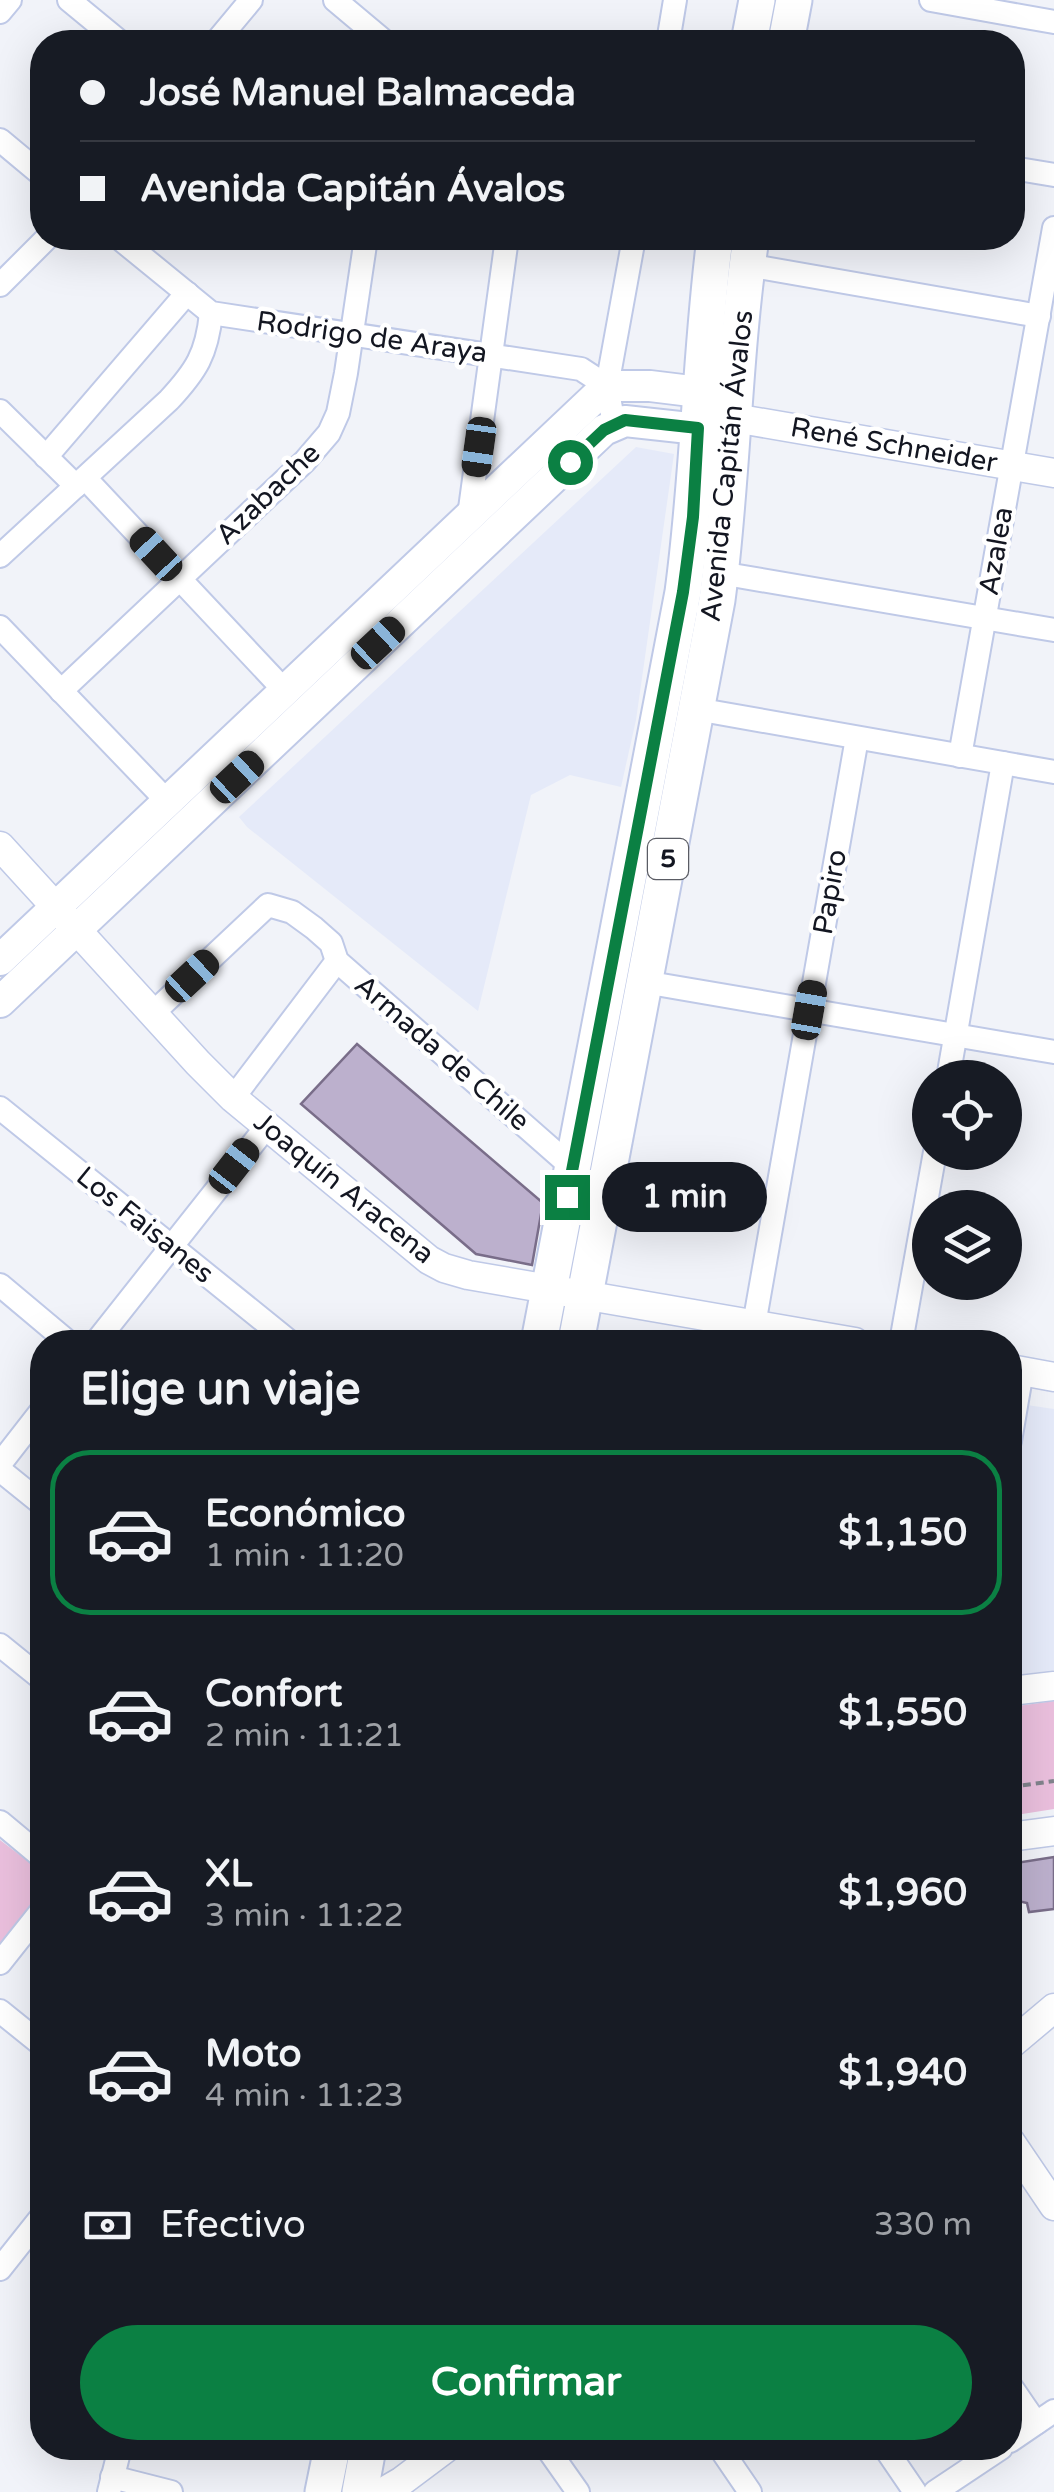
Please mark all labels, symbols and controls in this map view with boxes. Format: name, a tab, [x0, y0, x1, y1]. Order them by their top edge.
text: José Manuel Balmaceda	[140, 70, 576, 116]
text: Avenida Capitán Ávalos	[140, 166, 565, 212]
street label: Rodrigo de Araya	[254, 304, 490, 370]
street label: Avenida Capitán Ávalos	[694, 308, 760, 624]
street label: René Schneider	[788, 410, 1000, 480]
car	[460, 415, 498, 479]
street label: Azabache	[209, 436, 327, 552]
route start	[548, 440, 593, 485]
street label: Azalea	[972, 504, 1020, 598]
car	[125, 522, 187, 586]
car	[346, 612, 410, 674]
car	[205, 746, 269, 808]
road number: 5	[648, 839, 688, 879]
street label: Papiro	[806, 847, 854, 937]
car	[160, 945, 224, 1007]
street label: Armada de Chile	[348, 968, 536, 1138]
car	[789, 978, 829, 1042]
map controls	[912, 1060, 1022, 1300]
button: locate	[912, 1060, 1022, 1170]
street label: Joaquín Aracena	[247, 1105, 441, 1271]
car	[204, 1133, 264, 1199]
street label: Los Faisanes	[69, 1159, 221, 1291]
callout: 1 min	[602, 1162, 767, 1232]
route end	[545, 1175, 590, 1220]
text: 1 min	[642, 1178, 727, 1216]
button: layers	[912, 1190, 1022, 1300]
text: Elige un viaje	[80, 1363, 360, 1417]
icon: car	[85, 1488, 175, 1578]
text: Económico	[205, 1491, 406, 1537]
text: $1,150	[838, 1510, 967, 1556]
text: 1 min · 11:20	[205, 1537, 404, 1575]
icon: car	[85, 1668, 175, 1758]
text: Confort	[205, 1671, 342, 1717]
text: $1,550	[838, 1690, 967, 1736]
text: 2 min · 11:21	[205, 1717, 404, 1755]
icon: car	[85, 1848, 175, 1938]
text: XL	[205, 1851, 252, 1897]
text: $1,960	[838, 1870, 967, 1916]
text: 3 min · 11:22	[205, 1897, 404, 1935]
icon: car	[85, 2028, 175, 2118]
text: Moto	[205, 2031, 301, 2077]
text: $1,940	[838, 2050, 967, 2096]
text: 4 min · 11:23	[205, 2077, 404, 2115]
icon: cash	[80, 2198, 135, 2253]
text: Efectivo	[160, 2202, 306, 2248]
text: 330 m	[874, 2206, 972, 2244]
button: Confirmar	[80, 2325, 972, 2440]

